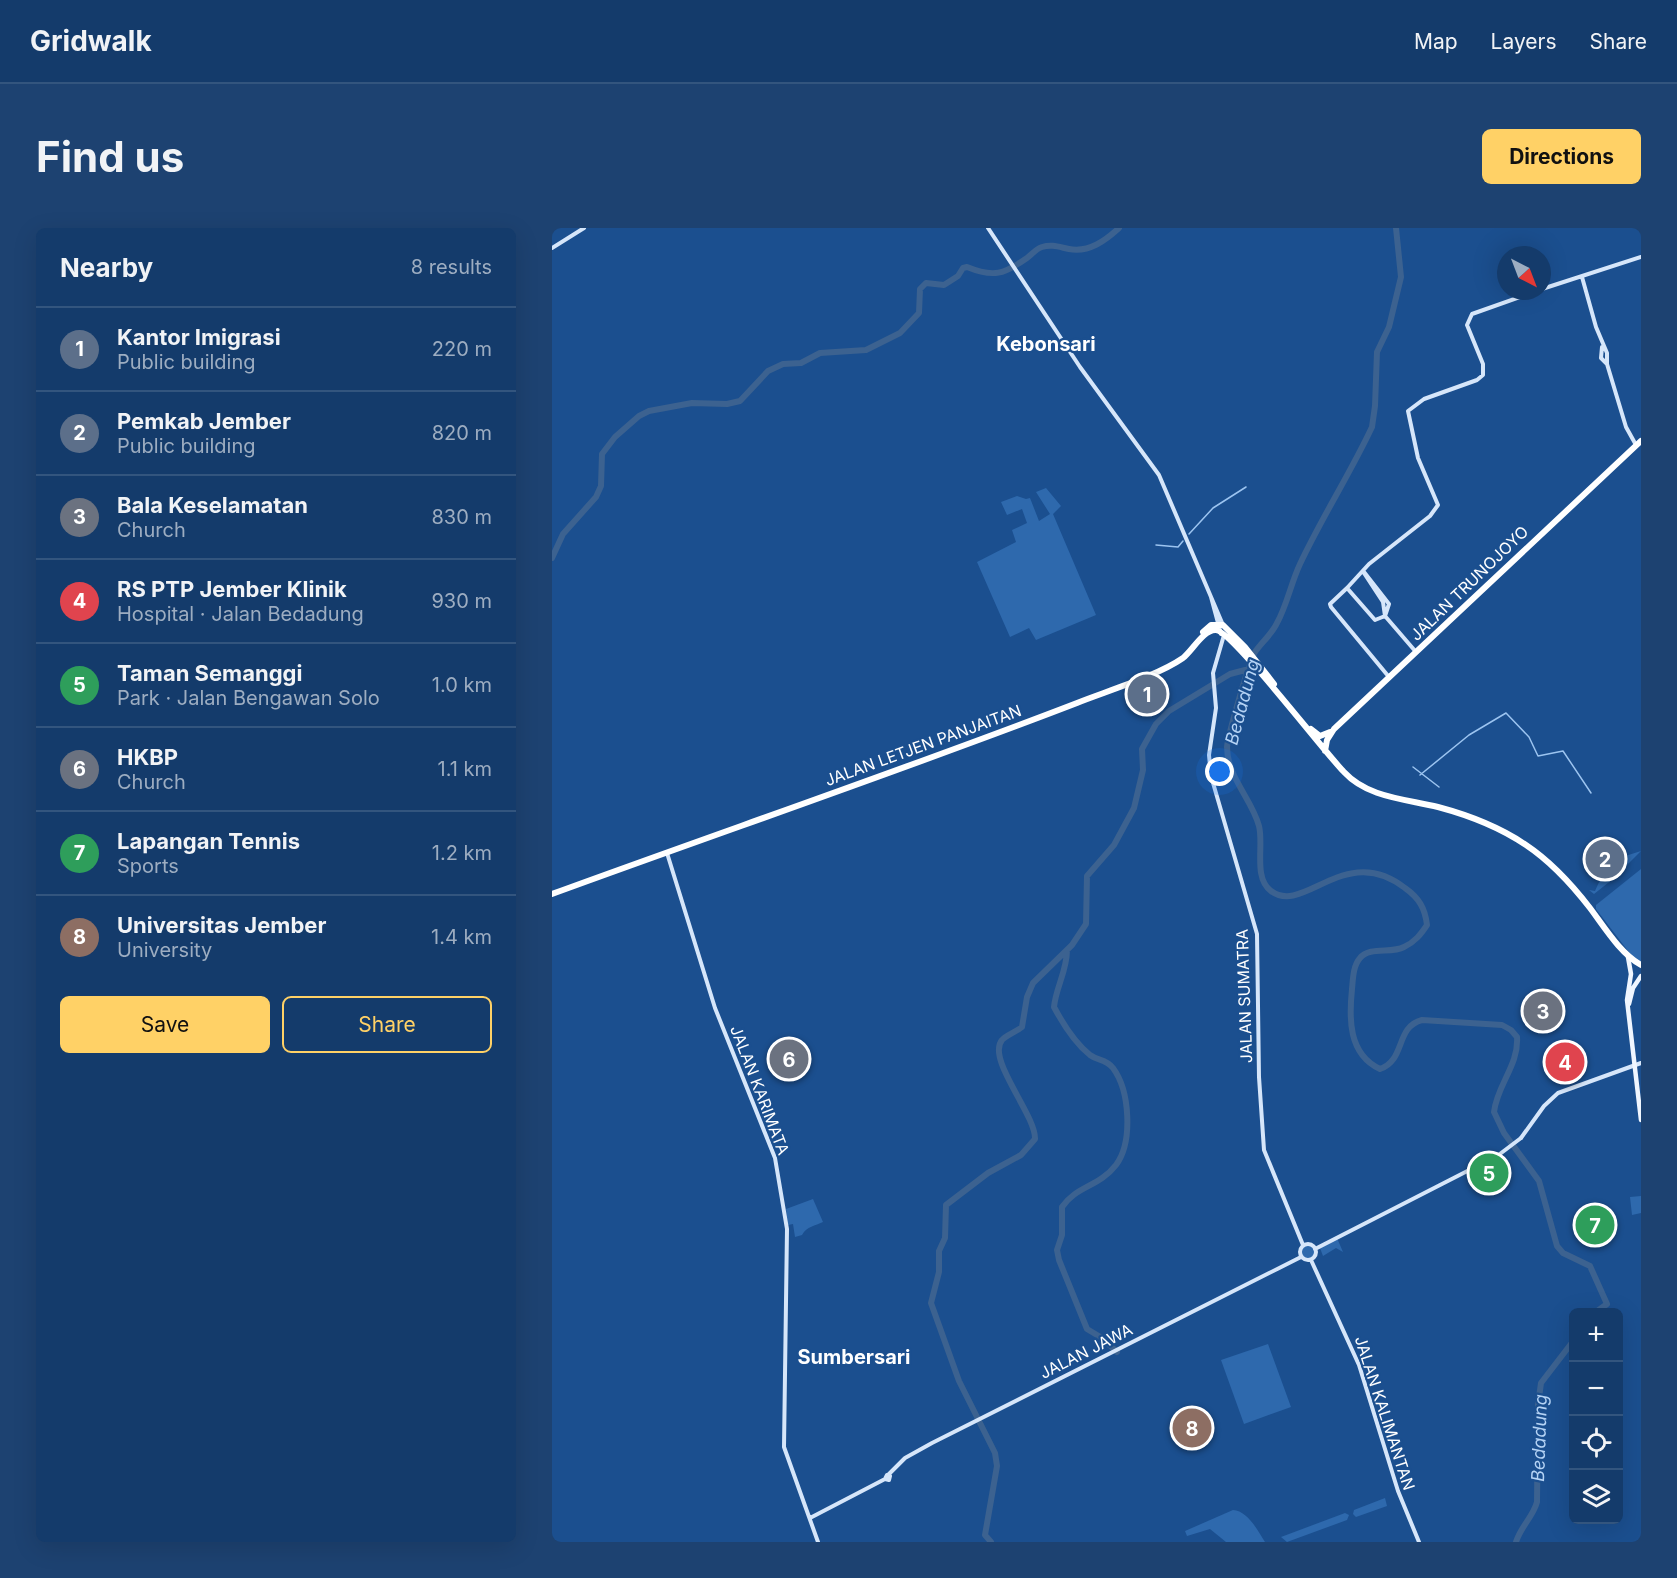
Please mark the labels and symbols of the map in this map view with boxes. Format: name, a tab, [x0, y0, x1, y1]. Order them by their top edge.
north arrow	[1497, 246, 1551, 300]
district label: Kebonsari	[996, 332, 1096, 356]
street label: JALAN TRUNOJOYO	[1406, 521, 1532, 645]
water label: Bedadung	[1221, 657, 1263, 747]
pin: 1	[1128, 672, 1166, 716]
street label: JALAN LETJEN PANJAITAN	[822, 700, 1024, 790]
your location	[1205, 757, 1234, 786]
pin: 2	[1586, 836, 1624, 882]
street label: JALAN SUMATRA	[1232, 928, 1256, 1064]
pin: 3	[1524, 988, 1562, 1034]
street label: JALAN KARIMATA	[726, 1022, 794, 1158]
pin: 6	[770, 1036, 808, 1082]
pin: 4	[1546, 1040, 1584, 1084]
pin: 5	[1470, 1150, 1508, 1196]
pin: 7	[1576, 1202, 1614, 1248]
street label: JALAN JAWA	[1036, 1319, 1136, 1383]
street label: JALAN KALIMANTAN	[1351, 1333, 1419, 1493]
district label: Sumbersari	[798, 1345, 911, 1369]
water label: Bedadung	[1527, 1394, 1551, 1482]
pin: 8	[1172, 1406, 1212, 1450]

